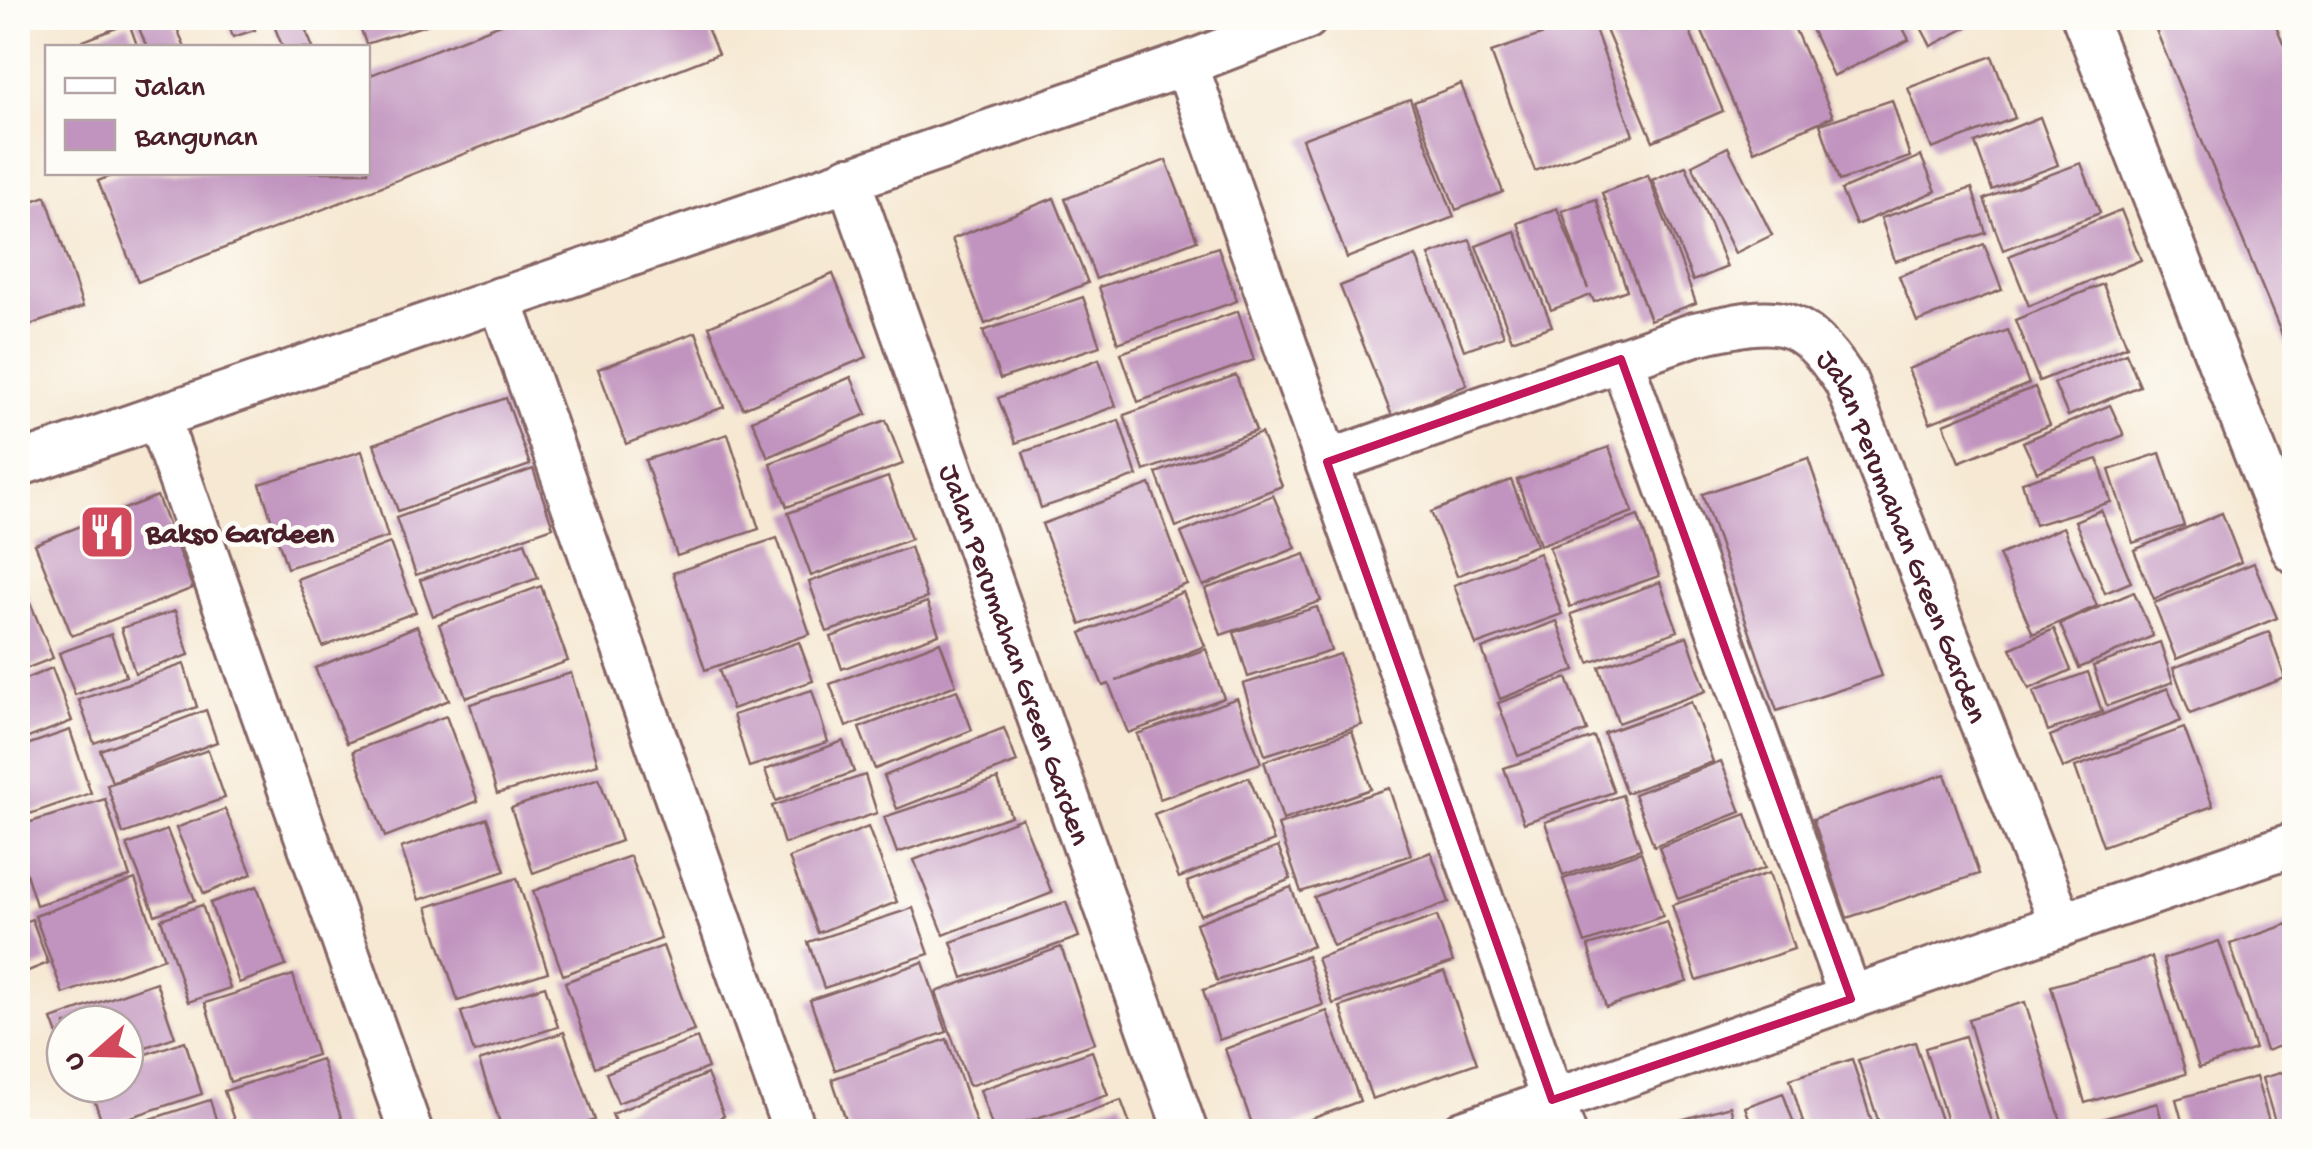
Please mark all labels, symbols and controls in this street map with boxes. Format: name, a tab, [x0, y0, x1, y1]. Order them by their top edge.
legend	[45, 45, 370, 175]
text: Jalan	[135, 72, 205, 107]
text: Bangunan	[134, 122, 258, 157]
street label: Jalan Perumahan Green Garden	[1807, 344, 1993, 729]
street label: Jalan Perumahan Green Garden	[929, 460, 1096, 851]
restaurant icon: Bakso Gardeen	[77, 502, 137, 562]
place label: Bakso Gardeen	[145, 519, 335, 554]
north arrow	[45, 1004, 145, 1104]
text: U	[57, 1048, 94, 1074]

